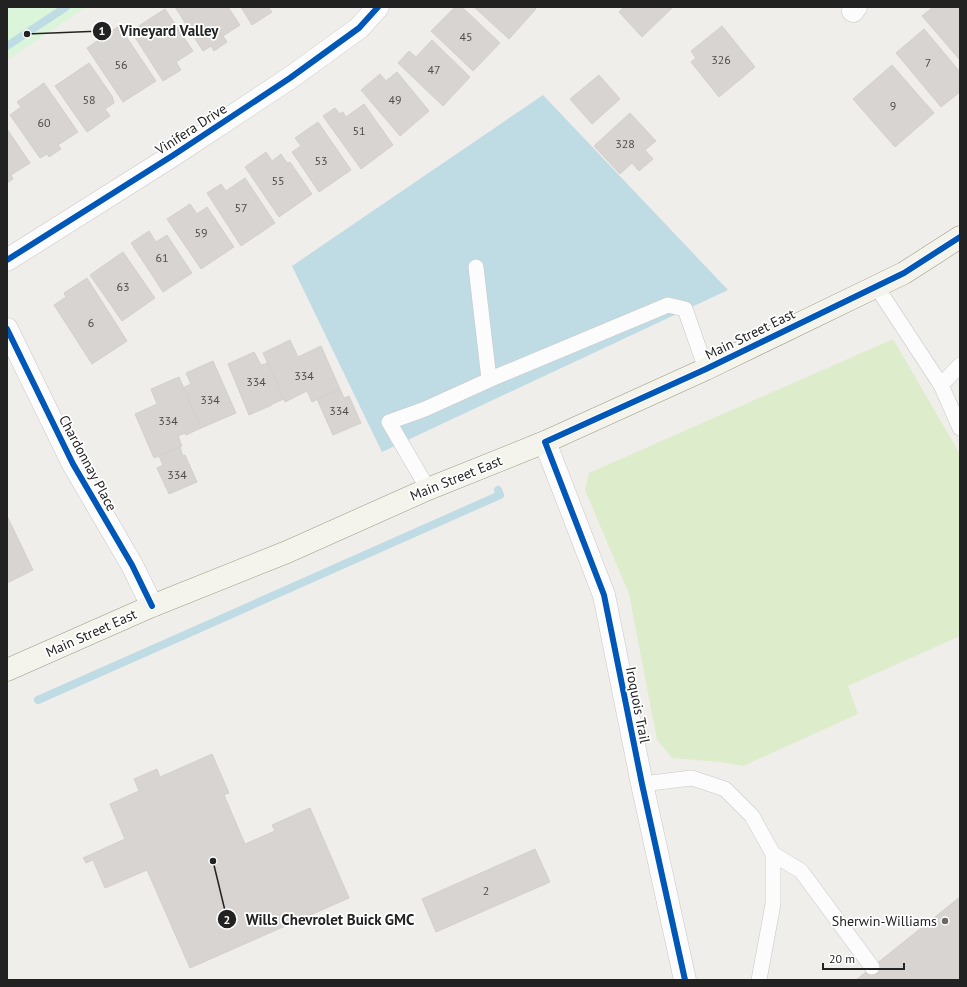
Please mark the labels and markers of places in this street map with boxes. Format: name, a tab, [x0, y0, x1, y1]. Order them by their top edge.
callout: Vineyard Valley	[92, 17, 227, 44]
callout: Wills Chevrolet Buick GMC	[217, 906, 422, 933]
place label: Sherwin-Williams	[832, 912, 937, 930]
marker: Sherwin-Williams	[940, 916, 950, 926]

